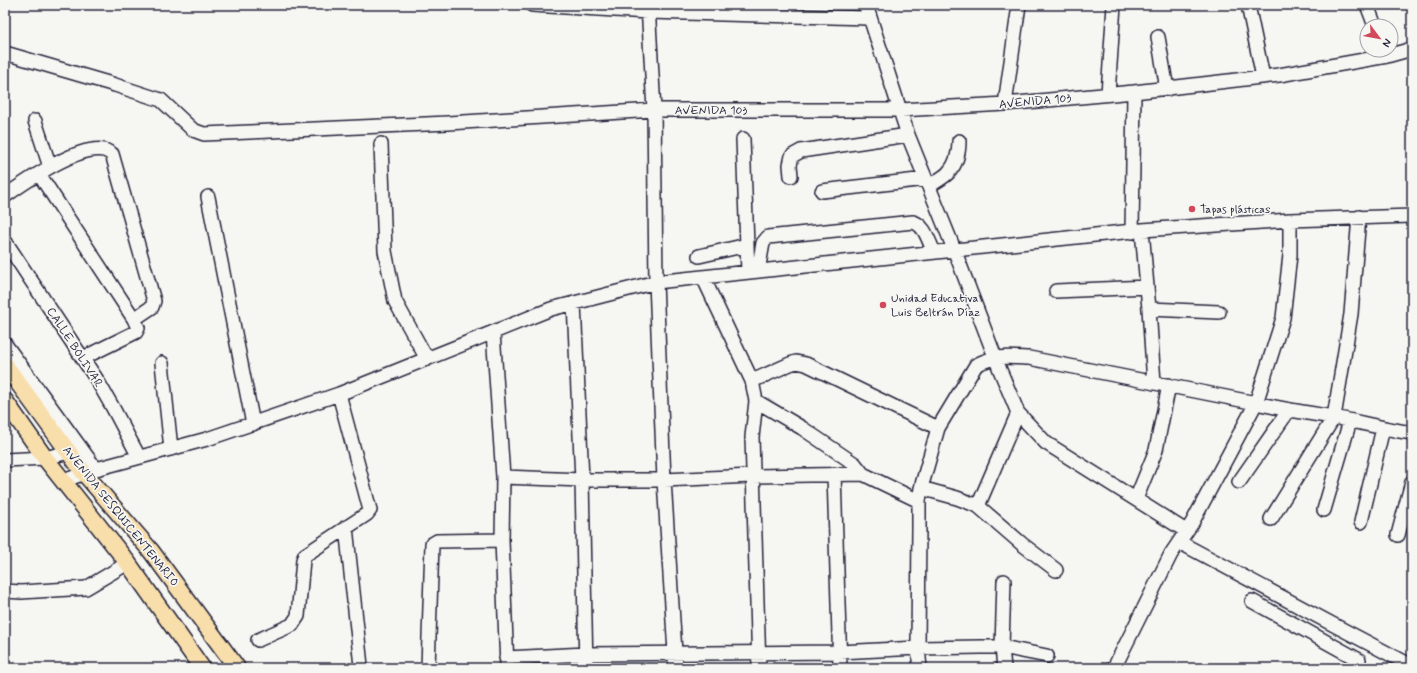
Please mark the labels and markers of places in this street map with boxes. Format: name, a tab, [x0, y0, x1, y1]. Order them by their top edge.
place label: Tapas plásticas	[1200, 202, 1270, 218]
marker: Tapas plásticas	[1187, 204, 1197, 214]
place label: Unidad Educativa Luis Beltrán Díaz	[891, 291, 980, 321]
marker: Unidad Educativa Luis Beltrán Díaz	[878, 300, 888, 310]

